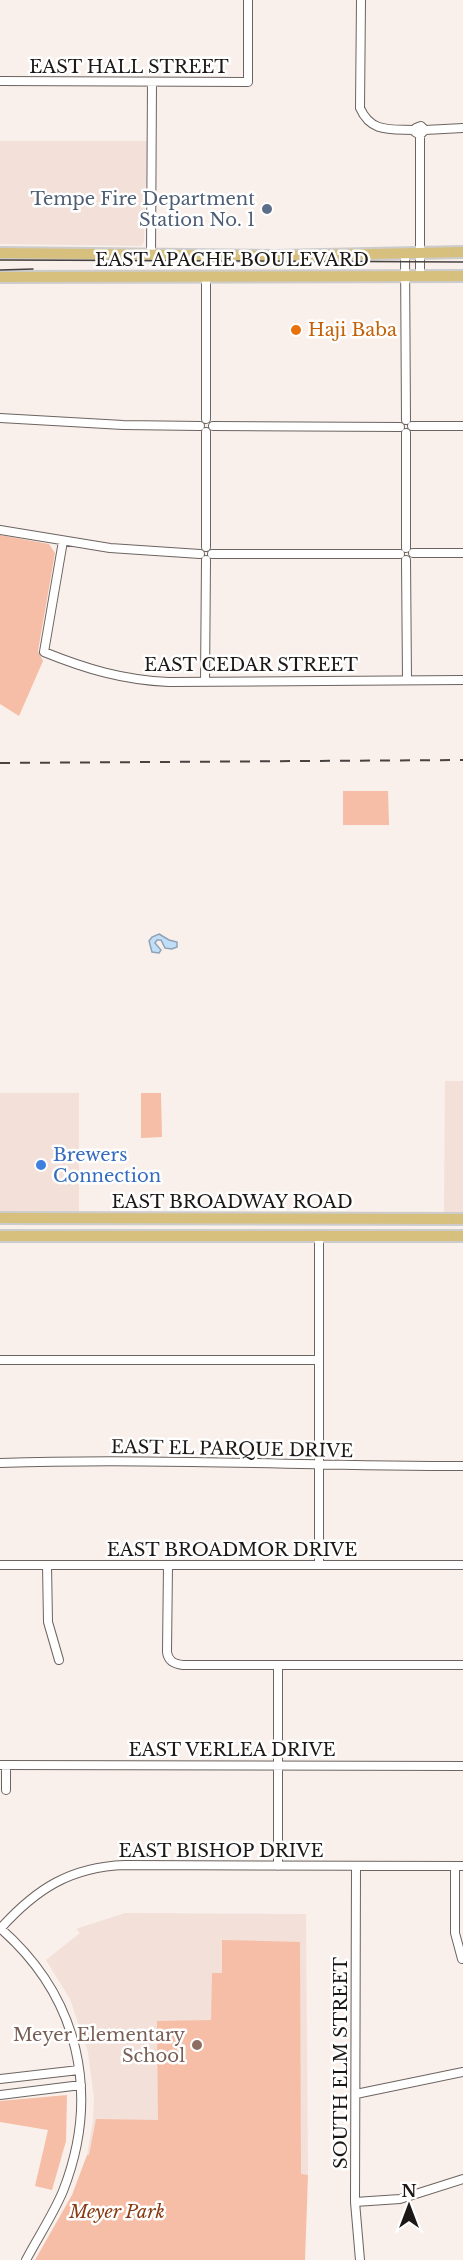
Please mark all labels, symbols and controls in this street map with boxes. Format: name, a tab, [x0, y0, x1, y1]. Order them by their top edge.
street label: EAST HALL STREET	[29, 56, 229, 78]
place label: Tempe Fire Department Station No. 1	[30, 188, 255, 231]
marker: Tempe Fire Department Station No. 1	[260, 202, 274, 216]
street label: EAST APACHE BOULEVARD	[95, 249, 369, 271]
place label: Haji Baba	[308, 319, 397, 341]
marker: Haji Baba	[289, 323, 303, 337]
street label: EAST CEDAR STREET	[144, 654, 358, 676]
place label: Brewers Connection	[53, 1144, 161, 1187]
marker: Brewers Connection	[34, 1158, 48, 1172]
street label: EAST BROADWAY ROAD	[111, 1191, 353, 1213]
street label: EAST EL PARQUE DRIVE	[111, 1436, 353, 1462]
street label: EAST BROADMOR DRIVE	[107, 1539, 357, 1561]
street label: EAST VERLEA DRIVE	[128, 1739, 336, 1761]
street label: EAST BISHOP DRIVE	[118, 1840, 324, 1862]
street label: SOUTH ELM STREET	[330, 1957, 352, 2169]
place label: Meyer Elementary School	[13, 2024, 185, 2067]
marker: Meyer Elementary School	[190, 2038, 204, 2052]
north arrow	[379, 2176, 439, 2236]
text: N	[401, 2181, 417, 2201]
park label: Meyer Park	[68, 2201, 165, 2223]

